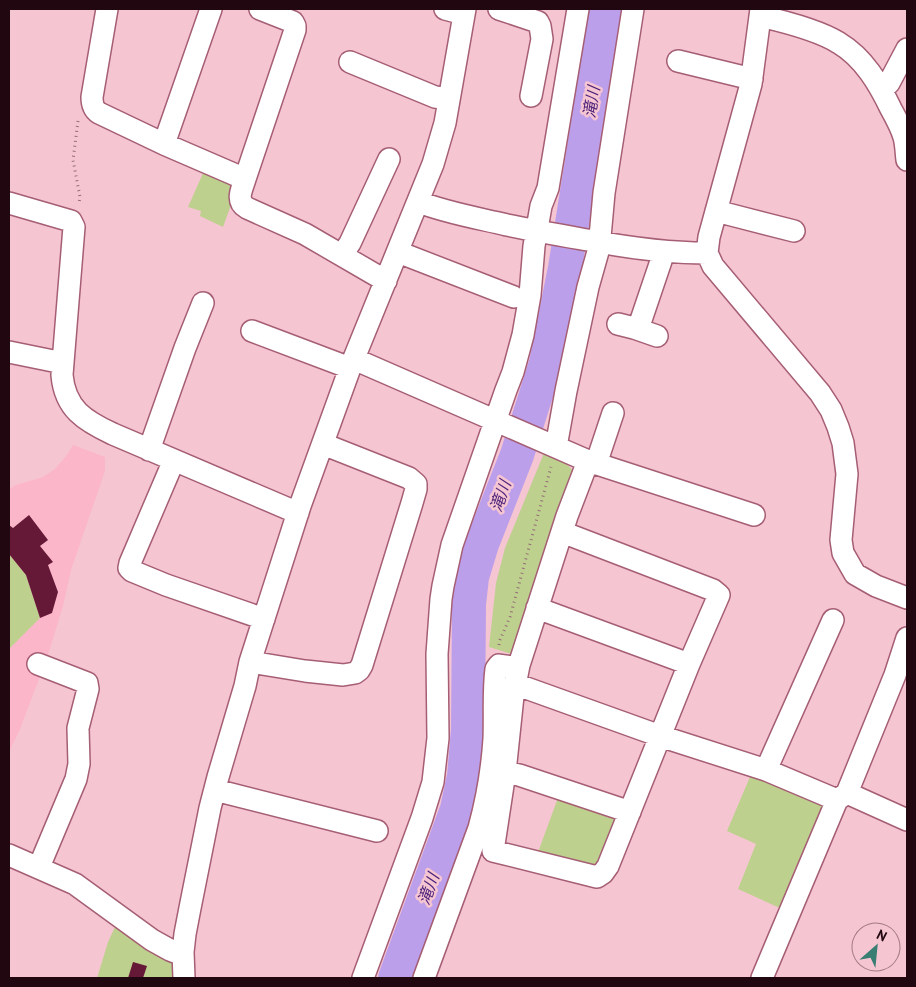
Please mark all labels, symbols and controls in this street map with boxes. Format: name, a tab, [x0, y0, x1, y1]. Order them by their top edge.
water label: 滝川	[579, 83, 604, 119]
water label: 滝川	[485, 476, 515, 514]
water label: 滝川	[413, 869, 444, 907]
north arrow	[851, 922, 901, 972]
text: N	[874, 925, 890, 946]

